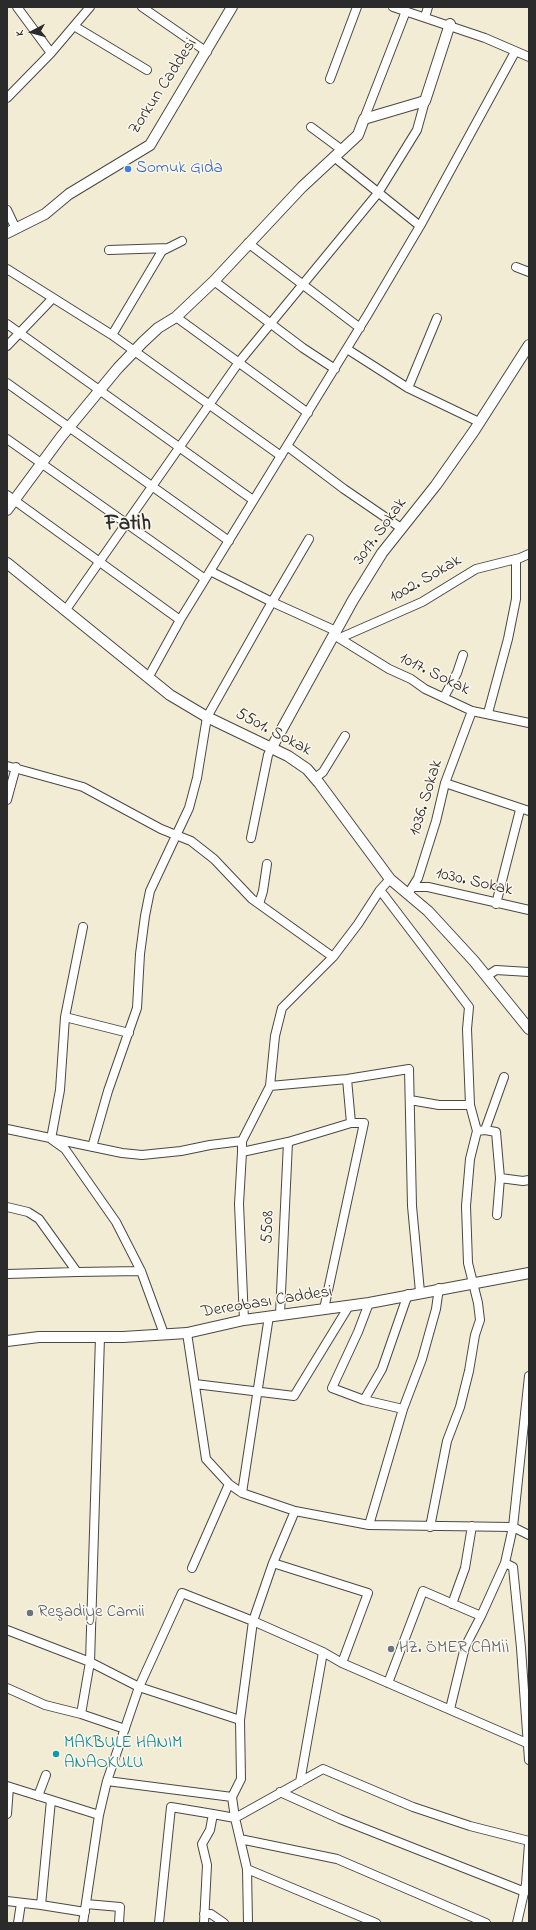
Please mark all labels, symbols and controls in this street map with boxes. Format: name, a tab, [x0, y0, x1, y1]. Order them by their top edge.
north arrow	[12, 12, 52, 52]
text: K	[12, 30, 28, 37]
street label: Zorkun Caddesi	[125, 35, 203, 139]
place label: Somuk Gıda	[136, 159, 223, 179]
marker: Somuk Gıda	[123, 164, 133, 174]
street label: 3017. Sokak	[350, 495, 412, 569]
district label: Fatih	[105, 513, 151, 539]
street label: 1002. Sokak	[386, 551, 466, 609]
street label: 1017. Sokak	[395, 649, 473, 701]
street label: 5501. Sokak	[231, 704, 315, 762]
street label: 1036. Sokak	[406, 758, 448, 838]
street label: 1030. Sokak	[434, 864, 514, 902]
street label: 5508	[258, 1210, 280, 1244]
street label: Dereobası Caddesi	[200, 1283, 334, 1323]
place label: Reşadiye Camii	[38, 1603, 145, 1623]
marker: Reşadiye Camii	[25, 1608, 35, 1618]
place label: HZ. ÖMER CAMİİ	[399, 1639, 509, 1659]
marker: HZ. ÖMER CAMİİ	[386, 1644, 396, 1654]
place label: MAKBULE HANIM ANAOKULU	[64, 1734, 182, 1774]
marker: MAKBULE HANIM ANAOKULU	[51, 1749, 61, 1759]

